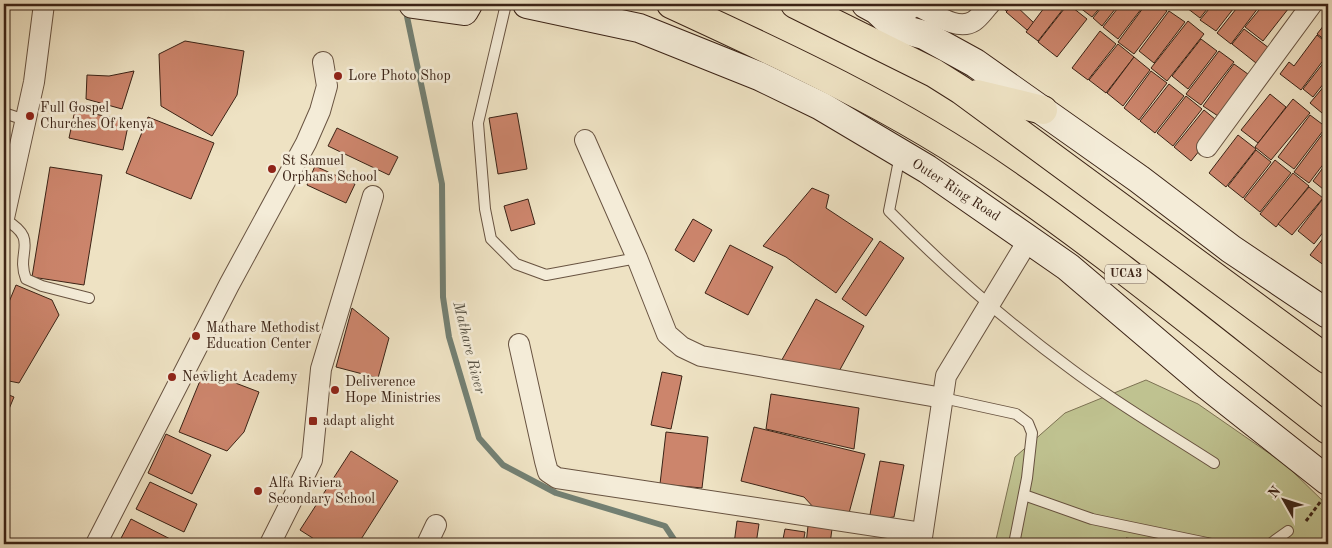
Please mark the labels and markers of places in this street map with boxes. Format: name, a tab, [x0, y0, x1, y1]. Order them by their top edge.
place label: Lore Photo Shop	[348, 69, 451, 83]
marker: Lore Photo Shop	[332, 70, 344, 82]
place label: Full Gospel Churches Of kenya	[40, 101, 154, 131]
marker: Full Gospel Churches Of kenya	[24, 110, 36, 122]
place label: St Samuel Orphans School	[282, 154, 377, 184]
marker: St Samuel Orphans School	[266, 163, 278, 175]
place label: Mathare Methodist Education Center	[206, 321, 320, 351]
marker: Mathare Methodist Education Center	[190, 330, 202, 342]
place label: Newlight Academy	[182, 370, 298, 384]
marker: Newlight Academy	[166, 371, 178, 383]
place label: Deliverence Hope Ministries	[345, 375, 440, 405]
marker: Deliverence Hope Ministries	[329, 384, 341, 396]
place label: adapt alight	[323, 414, 395, 428]
marker: adapt alight	[307, 415, 319, 427]
place label: Alfa Riviera Secondary School	[268, 476, 375, 506]
marker: Alfa Riviera Secondary School	[252, 485, 264, 497]

